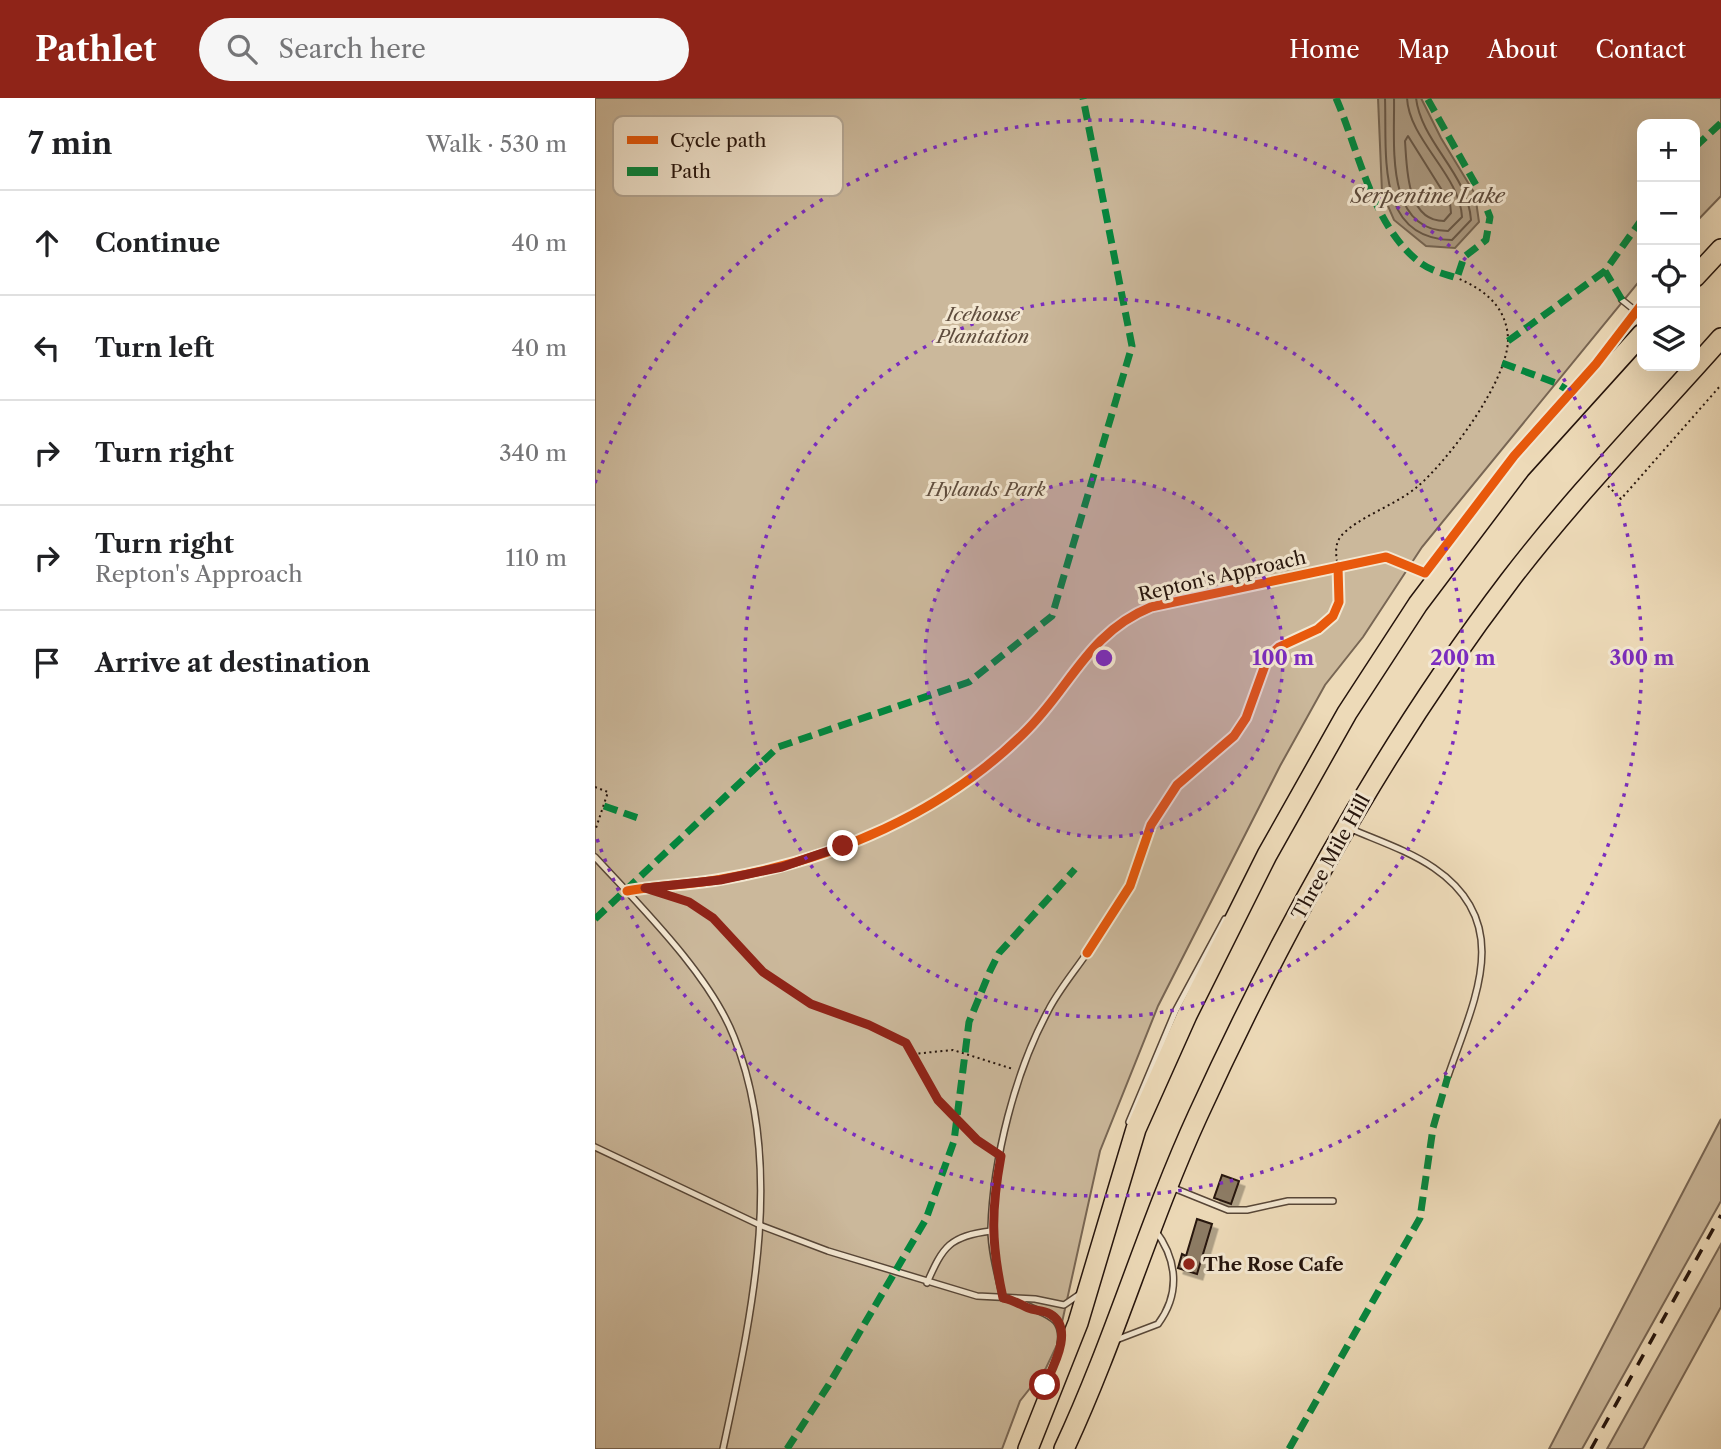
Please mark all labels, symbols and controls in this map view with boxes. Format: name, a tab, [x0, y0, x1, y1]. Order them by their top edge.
search box	[199, 18, 689, 81]
text: Pathlet	[35, 29, 157, 70]
icon: search	[223, 30, 261, 68]
text: Search here	[279, 33, 426, 65]
text: Home	[1289, 35, 1360, 64]
text: Map	[1398, 35, 1449, 64]
text: About	[1487, 35, 1558, 64]
text: Contact	[1596, 35, 1686, 64]
legend	[613, 116, 843, 196]
map controls	[1637, 119, 1700, 371]
button: +	[1637, 119, 1700, 182]
text: 7 min	[28, 125, 112, 162]
text: Cycle path	[670, 129, 766, 152]
text: Walk · 530 m	[426, 130, 567, 158]
text: Path	[670, 160, 711, 183]
button: −	[1637, 182, 1700, 245]
water label: Serpentine Lake	[1349, 183, 1506, 208]
icon: ahead	[28, 224, 66, 262]
text: Continue	[95, 227, 220, 259]
text: 40 m	[512, 229, 567, 257]
button: locate	[1637, 245, 1700, 308]
park label: Icehouse Plantation	[935, 303, 1029, 348]
button: layers	[1637, 308, 1700, 371]
icon: left	[28, 329, 66, 367]
text: Turn left	[95, 332, 214, 364]
text: 40 m	[512, 334, 567, 362]
icon: right	[28, 434, 66, 472]
text: Turn right	[95, 437, 234, 469]
text: 340 m	[499, 439, 567, 467]
park label: Hylands Park	[925, 478, 1046, 501]
text: Turn right	[95, 528, 234, 560]
icon: right	[28, 539, 66, 577]
text: 110 m	[506, 544, 567, 572]
street label: Repton's Approach	[1136, 545, 1308, 606]
text: Repton's Approach	[95, 560, 303, 588]
icon: arrive	[28, 644, 66, 682]
text: 100 m	[1252, 645, 1314, 670]
text: 200 m	[1430, 645, 1496, 670]
text: 300 m	[1610, 645, 1674, 670]
centre of rings	[1092, 646, 1116, 670]
text: Arrive at destination	[95, 647, 370, 679]
street label: Three Mile Hill	[1287, 790, 1375, 924]
route end	[827, 830, 858, 861]
place label: The Rose Cafe	[1203, 1253, 1344, 1276]
marker: The Rose Cafe	[1181, 1256, 1197, 1272]
route start	[1029, 1369, 1060, 1400]

